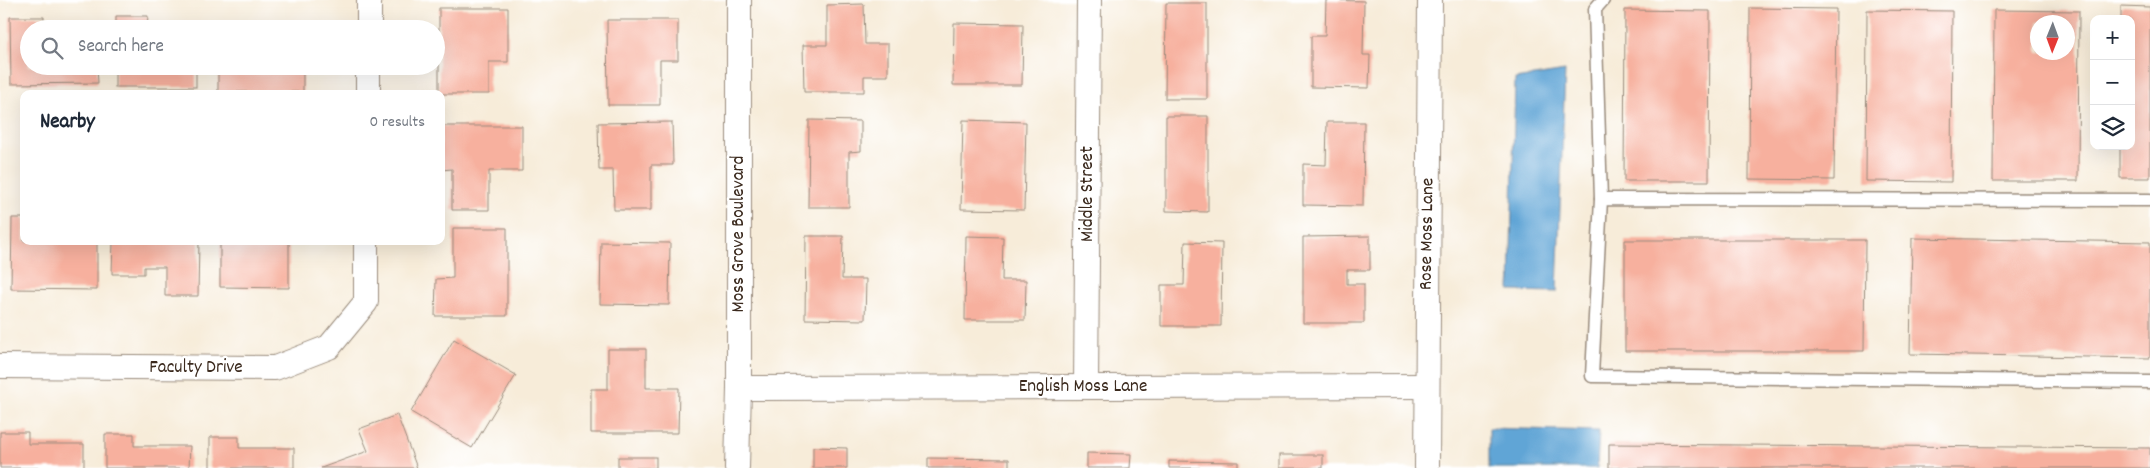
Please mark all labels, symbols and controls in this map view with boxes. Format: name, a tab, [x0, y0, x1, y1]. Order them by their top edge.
north arrow	[2030, 15, 2075, 60]
map controls	[2090, 15, 2135, 150]
button: +	[2090, 15, 2135, 60]
search box	[20, 20, 445, 75]
icon: search	[38, 34, 66, 62]
text: Search here	[78, 34, 164, 61]
button: −	[2090, 60, 2135, 105]
button: layers	[2090, 105, 2135, 150]
text: Nearby	[40, 108, 95, 138]
text: 0 results	[370, 111, 425, 134]
street label: Middle Street	[1075, 146, 1102, 242]
street label: Moss Grove Boulevard	[726, 156, 753, 313]
street label: Rose Moss Lane	[1414, 178, 1442, 290]
street label: Faculty Drive	[149, 355, 243, 382]
street label: English Moss Lane	[1019, 374, 1147, 401]

